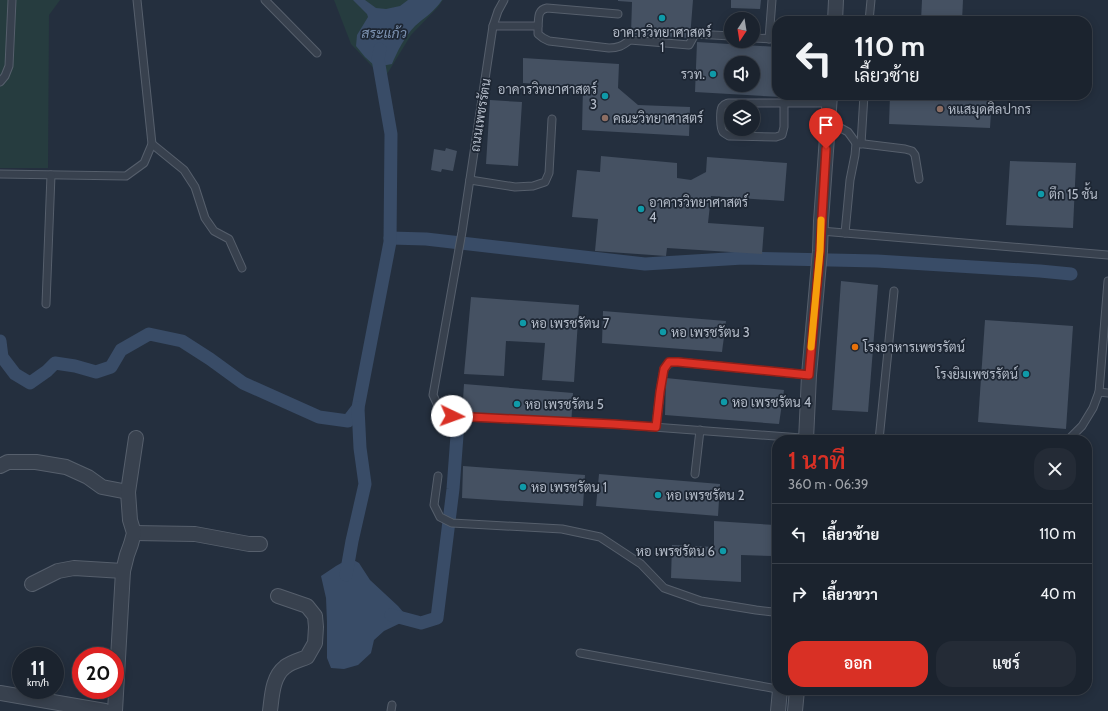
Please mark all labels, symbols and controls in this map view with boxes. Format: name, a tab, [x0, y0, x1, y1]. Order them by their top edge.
north arrow	[724, 12, 760, 48]
map controls	[724, 12, 760, 136]
marker: อาคารวิทยาศาสตร์ 1	[657, 13, 667, 23]
place label: อาคารวิทยาศาสตร์ 1	[612, 23, 712, 55]
water label: สระแก้ว	[361, 24, 407, 42]
text: 110 m	[854, 29, 925, 63]
icon: left	[788, 32, 840, 84]
button: sound	[724, 56, 760, 92]
text: เลี้ยวซ้าย	[854, 65, 920, 87]
place label: รวท.	[681, 66, 705, 82]
marker: รวท.	[708, 69, 718, 79]
street label: ถนนเพชรรัตน	[466, 77, 494, 153]
place label: อาคารวิทยาศาสตร์ 3	[498, 80, 597, 112]
marker: อาคารวิทยาศาสตร์ 3	[600, 91, 610, 101]
button: layers	[724, 100, 760, 136]
place label: หแสมุดศิลปากร	[948, 101, 1031, 119]
marker: หแสมุดศิลปากร	[935, 104, 945, 114]
pin	[809, 108, 843, 149]
place label: คณะวิทยาศาสตร์	[613, 109, 703, 126]
marker: คณะวิทยาศาสตร์	[600, 113, 610, 123]
icon: arrive	[815, 114, 837, 136]
place label: ตึก 15 ชั้น	[1049, 182, 1098, 202]
marker: ตึก 15 ชั้น	[1036, 189, 1046, 199]
place label: อาคารวิทยาศาสตร์ 4	[649, 193, 748, 225]
marker: อาคารวิทยาศาสตร์ 4	[636, 204, 646, 214]
place label: หอ เพรชรัตน 7	[531, 315, 610, 331]
marker: หอ เพรชรัตน 7	[518, 318, 528, 328]
place label: หอ เพรชรัตน 3	[671, 324, 750, 340]
marker: หอ เพรชรัตน 3	[658, 327, 668, 337]
place label: โรงอาหารเพชรรัตน์	[862, 338, 965, 355]
marker: โรงอาหารเพชรรัตน์	[850, 342, 860, 352]
place label: โรงยิมเพชรรัตน์	[934, 365, 1018, 382]
marker: โรงยิมเพชรรัตน์	[1021, 369, 1031, 379]
place label: หอ เพรชรัตน 4	[732, 394, 812, 410]
position arrow	[431, 395, 473, 437]
place label: หอ เพรชรัตน 5	[525, 396, 604, 412]
marker: หอ เพรชรัตน 4	[719, 397, 729, 407]
marker: หอ เพรชรัตน 5	[512, 399, 522, 409]
text: 1 นาที	[788, 446, 846, 475]
button: close	[1034, 448, 1076, 490]
text: 360 m · 06:39	[788, 476, 868, 492]
place label: หอ เพรชรัตน 1	[531, 479, 607, 495]
marker: หอ เพรชรัตน 1	[518, 482, 528, 492]
place label: หอ เพรชรัตน 2	[666, 487, 745, 503]
marker: หอ เพรชรัตน 2	[653, 490, 663, 500]
icon: left	[788, 523, 810, 545]
text: 110 m	[1039, 525, 1076, 543]
text: เลี้ยวซ้าย	[822, 526, 879, 544]
place label: หอ เพรชรัตน 6	[636, 543, 715, 559]
marker: หอ เพรชรัตน 6	[718, 546, 728, 556]
icon: right	[788, 583, 810, 605]
text: 40 m	[1040, 585, 1076, 603]
text: เลี้ยวขวา	[822, 586, 878, 604]
button: ออก	[788, 641, 928, 687]
button: แชร์	[936, 641, 1076, 687]
speed limit sign: 20	[72, 647, 124, 699]
text: 11	[31, 656, 45, 680]
text: km/h	[27, 676, 49, 689]

